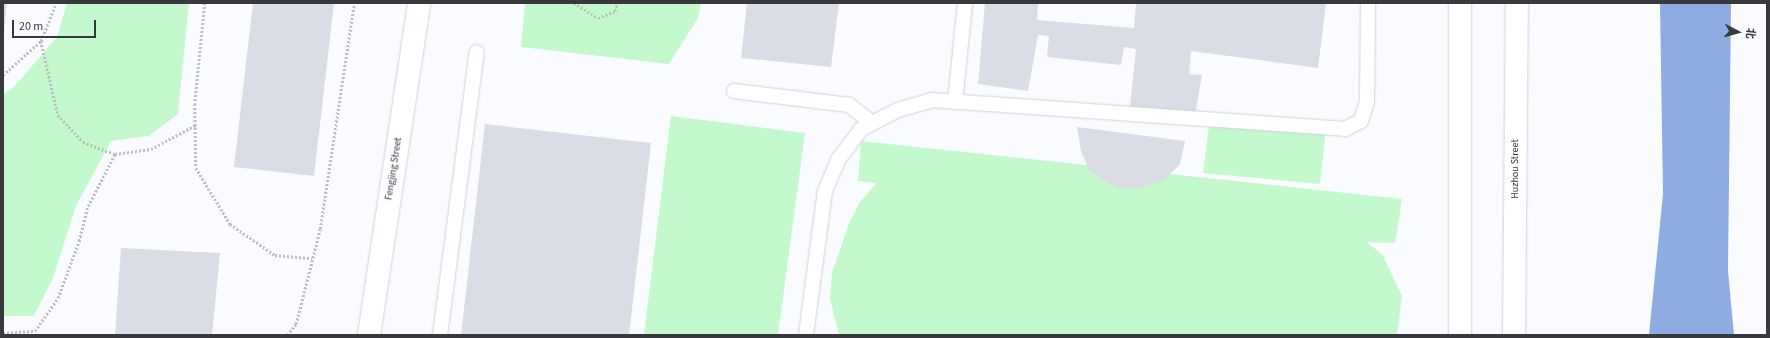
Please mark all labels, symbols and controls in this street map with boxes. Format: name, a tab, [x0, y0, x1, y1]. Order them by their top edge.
scale bar	[14, 12, 98, 38]
north arrow	[1718, 12, 1758, 52]
text: 20 m	[19, 18, 43, 35]
text: 北	[1742, 27, 1758, 40]
street label: Fengjing Street	[383, 137, 405, 201]
street label: Huzhou Street	[1510, 139, 1522, 199]

